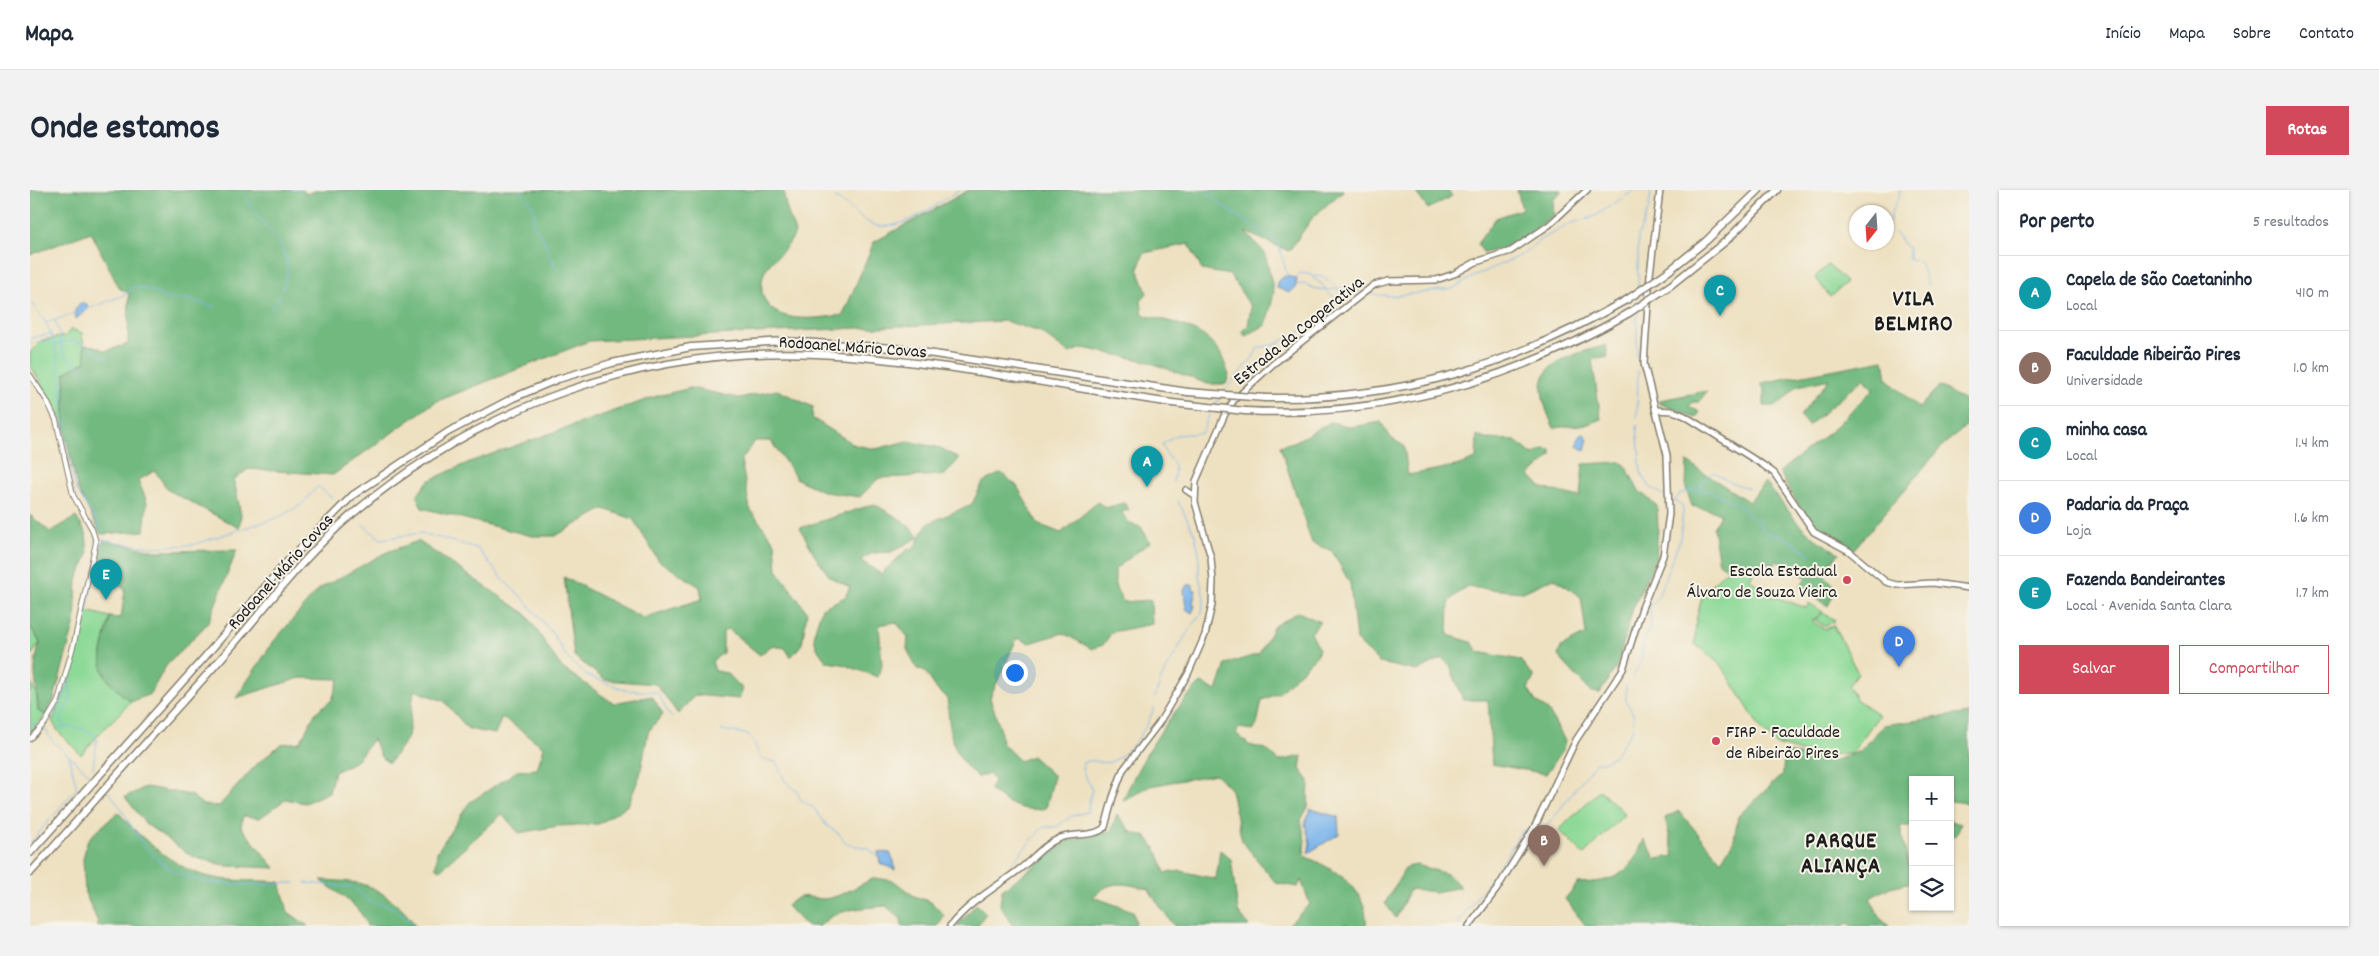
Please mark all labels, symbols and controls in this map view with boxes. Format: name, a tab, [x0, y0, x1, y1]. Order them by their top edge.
text: Mapa	[25, 18, 73, 52]
text: Início	[2105, 22, 2141, 47]
text: Mapa	[2169, 22, 2205, 47]
text: Sobre	[2233, 22, 2271, 47]
text: Contato	[2299, 22, 2354, 47]
text: Onde estamos	[30, 105, 220, 155]
button: Rotas	[2266, 106, 2349, 155]
north arrow	[1849, 205, 1894, 250]
text: Por perto	[2019, 208, 2094, 238]
text: 5 resultados	[2253, 211, 2329, 234]
text: Capela de São Caetaninho	[2066, 268, 2252, 295]
street label: Estrada da Cooperativa	[1229, 271, 1371, 393]
pin: C	[1704, 275, 1736, 316]
text: A	[2031, 282, 2039, 305]
text: 410 m	[2295, 282, 2329, 305]
district label: VILA BELMIRO	[1874, 285, 1954, 341]
text: Local	[2066, 295, 2097, 318]
street label: Rodoanel Mário Covas	[778, 331, 928, 366]
text: Faculdade Ribeirão Pires	[2066, 343, 2241, 370]
text: B	[2031, 357, 2039, 380]
text: 1.0 km	[2293, 357, 2329, 380]
text: Universidade	[2066, 370, 2143, 393]
text: minha casa	[2066, 418, 2147, 445]
text: C	[2031, 432, 2039, 455]
text: 1.4 km	[2295, 432, 2329, 455]
text: Local	[2066, 445, 2097, 468]
pin: A	[1131, 446, 1163, 487]
text: Padaria da Praça	[2066, 493, 2188, 520]
text: D	[2031, 507, 2039, 530]
text: 1.6 km	[2294, 507, 2329, 530]
street label: Rodoanel Mário Covas	[223, 509, 341, 636]
text: Loja	[2066, 520, 2091, 543]
pin: E	[90, 559, 122, 600]
place label: Escola Estadual Álvaro de Souza Vieira	[1687, 560, 1838, 606]
text: Fazenda Bandeirantes	[2066, 568, 2225, 595]
marker: Escola Estadual Álvaro de Souza Vieira	[1841, 574, 1853, 586]
text: E	[2031, 582, 2039, 605]
text: 1.7 km	[2295, 582, 2329, 605]
text: Local · Avenida Santa Clara	[2066, 595, 2232, 618]
pin: D	[1883, 626, 1915, 667]
button: Salvar	[2019, 645, 2169, 694]
button: Compartilhar	[2179, 645, 2329, 694]
your location	[1002, 660, 1028, 686]
place label: FIRP - Faculdade de Ribeirão Pires	[1726, 721, 1840, 767]
marker: FIRP - Faculdade de Ribeirão Pires	[1710, 735, 1722, 747]
map controls	[1909, 776, 1954, 911]
button: +	[1909, 776, 1954, 821]
button: −	[1909, 821, 1954, 866]
pin: B	[1528, 825, 1560, 866]
district label: PARQUE ALIANÇA	[1801, 827, 1881, 883]
button: layers	[1909, 866, 1954, 911]

